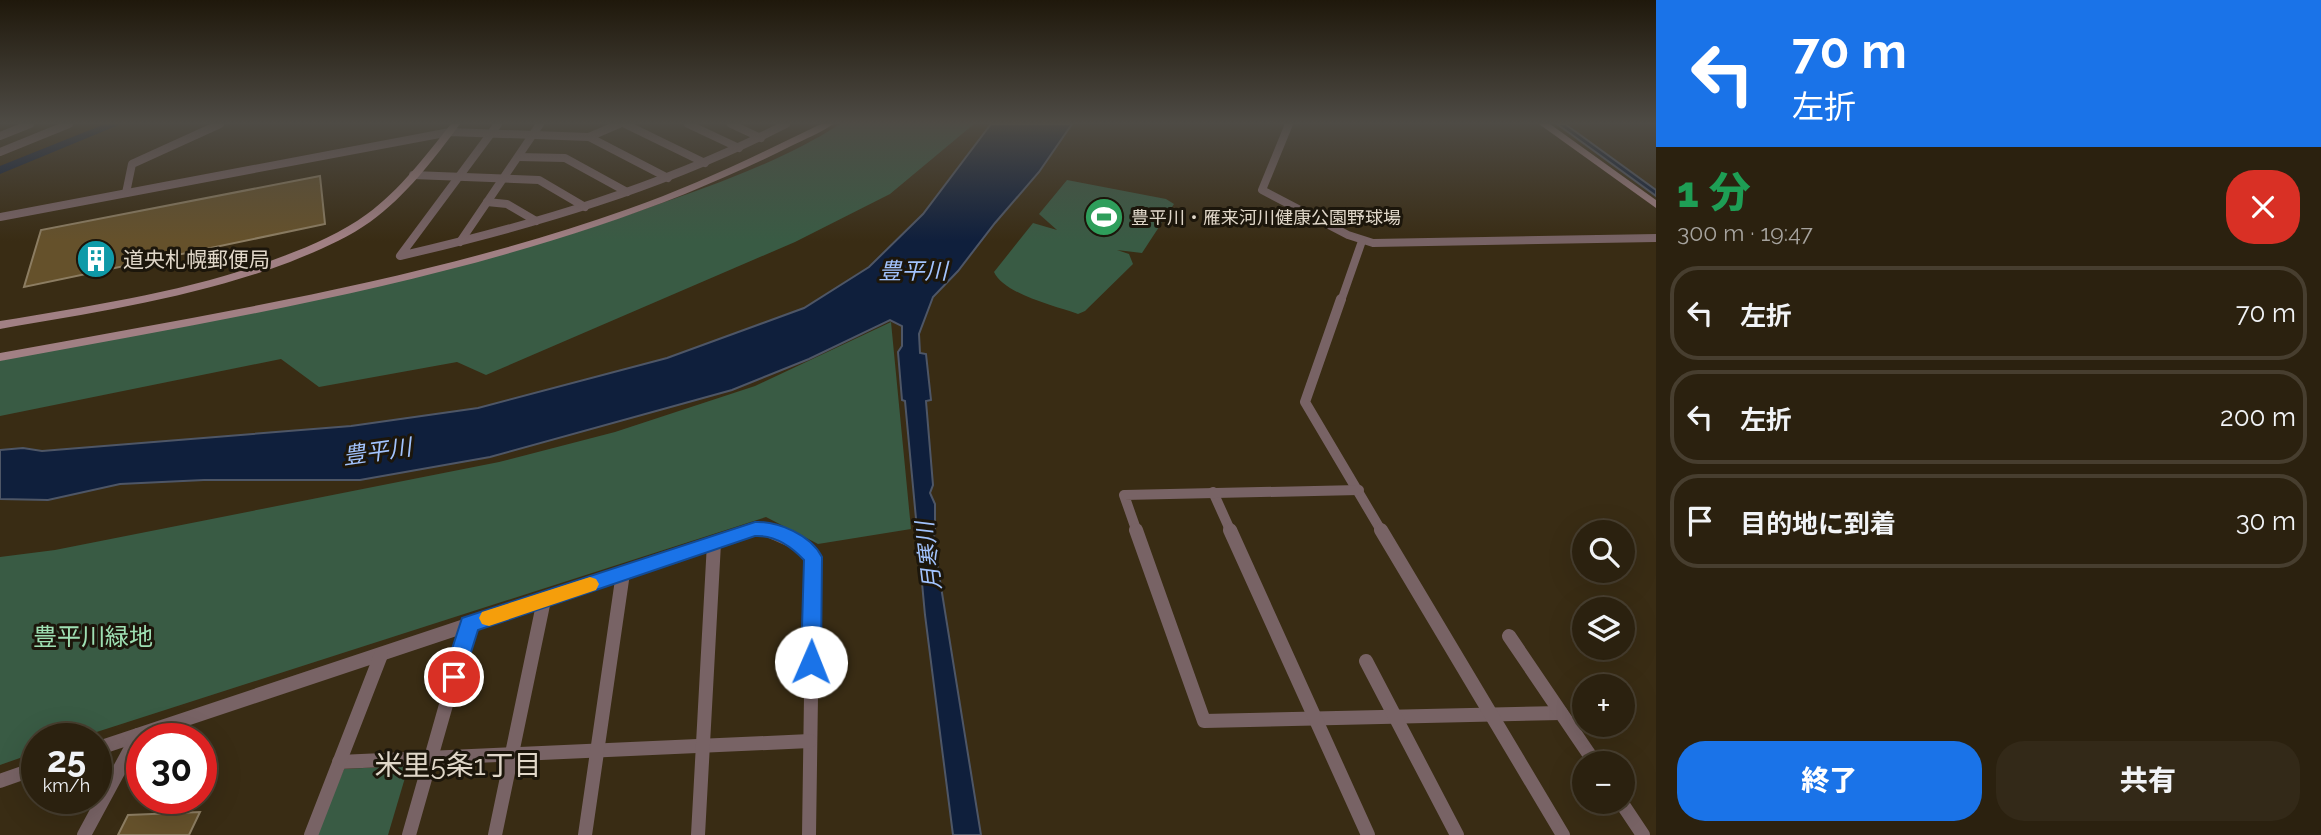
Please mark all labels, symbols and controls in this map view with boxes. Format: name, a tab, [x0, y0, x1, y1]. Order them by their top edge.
text: 70 m	[1792, 22, 1907, 79]
icon: left	[1677, 28, 1768, 119]
text: 左折	[1792, 88, 1856, 125]
text: 1 分	[1677, 168, 1751, 217]
button: close	[2226, 170, 2300, 244]
sports icon: 豊平川・雁来河川健康公園野球場	[1083, 196, 1125, 238]
place label: 豊平川・雁来河川健康公園野球場	[1131, 207, 1401, 228]
text: 300 m · 19:47	[1677, 219, 1813, 246]
building icon: 道央札幌郵便局	[75, 238, 117, 280]
place label: 道央札幌郵便局	[123, 247, 270, 272]
water label: 豊平川	[879, 257, 951, 284]
icon: left	[1681, 294, 1719, 332]
text: 70 m	[2236, 298, 2296, 328]
text: 左折	[1740, 301, 1792, 331]
icon: left	[1681, 398, 1719, 436]
text: 200 m	[2220, 402, 2296, 432]
text: 左折	[1740, 405, 1792, 435]
water label: 豊平川	[341, 432, 416, 469]
icon: arrive	[1681, 502, 1719, 540]
text: 30 m	[2236, 506, 2296, 536]
text: 目的地に到着	[1740, 509, 1896, 539]
water label: 月寒川	[910, 517, 946, 592]
map controls	[1572, 520, 1635, 814]
button: search	[1572, 520, 1635, 583]
button: layers	[1572, 597, 1635, 660]
park label: 豊平川緑地	[33, 622, 153, 651]
position arrow	[774, 625, 848, 699]
pin	[424, 647, 484, 707]
icon: arrive	[435, 658, 473, 696]
button: +	[1572, 674, 1635, 737]
speed limit sign: 30	[126, 723, 217, 814]
text: 25	[47, 739, 86, 780]
button: 終了	[1677, 741, 1982, 821]
button: 共有	[1996, 741, 2300, 821]
district label: 米里5条1丁目	[374, 749, 542, 782]
button: −	[1572, 751, 1635, 814]
text: km/h	[43, 775, 90, 796]

